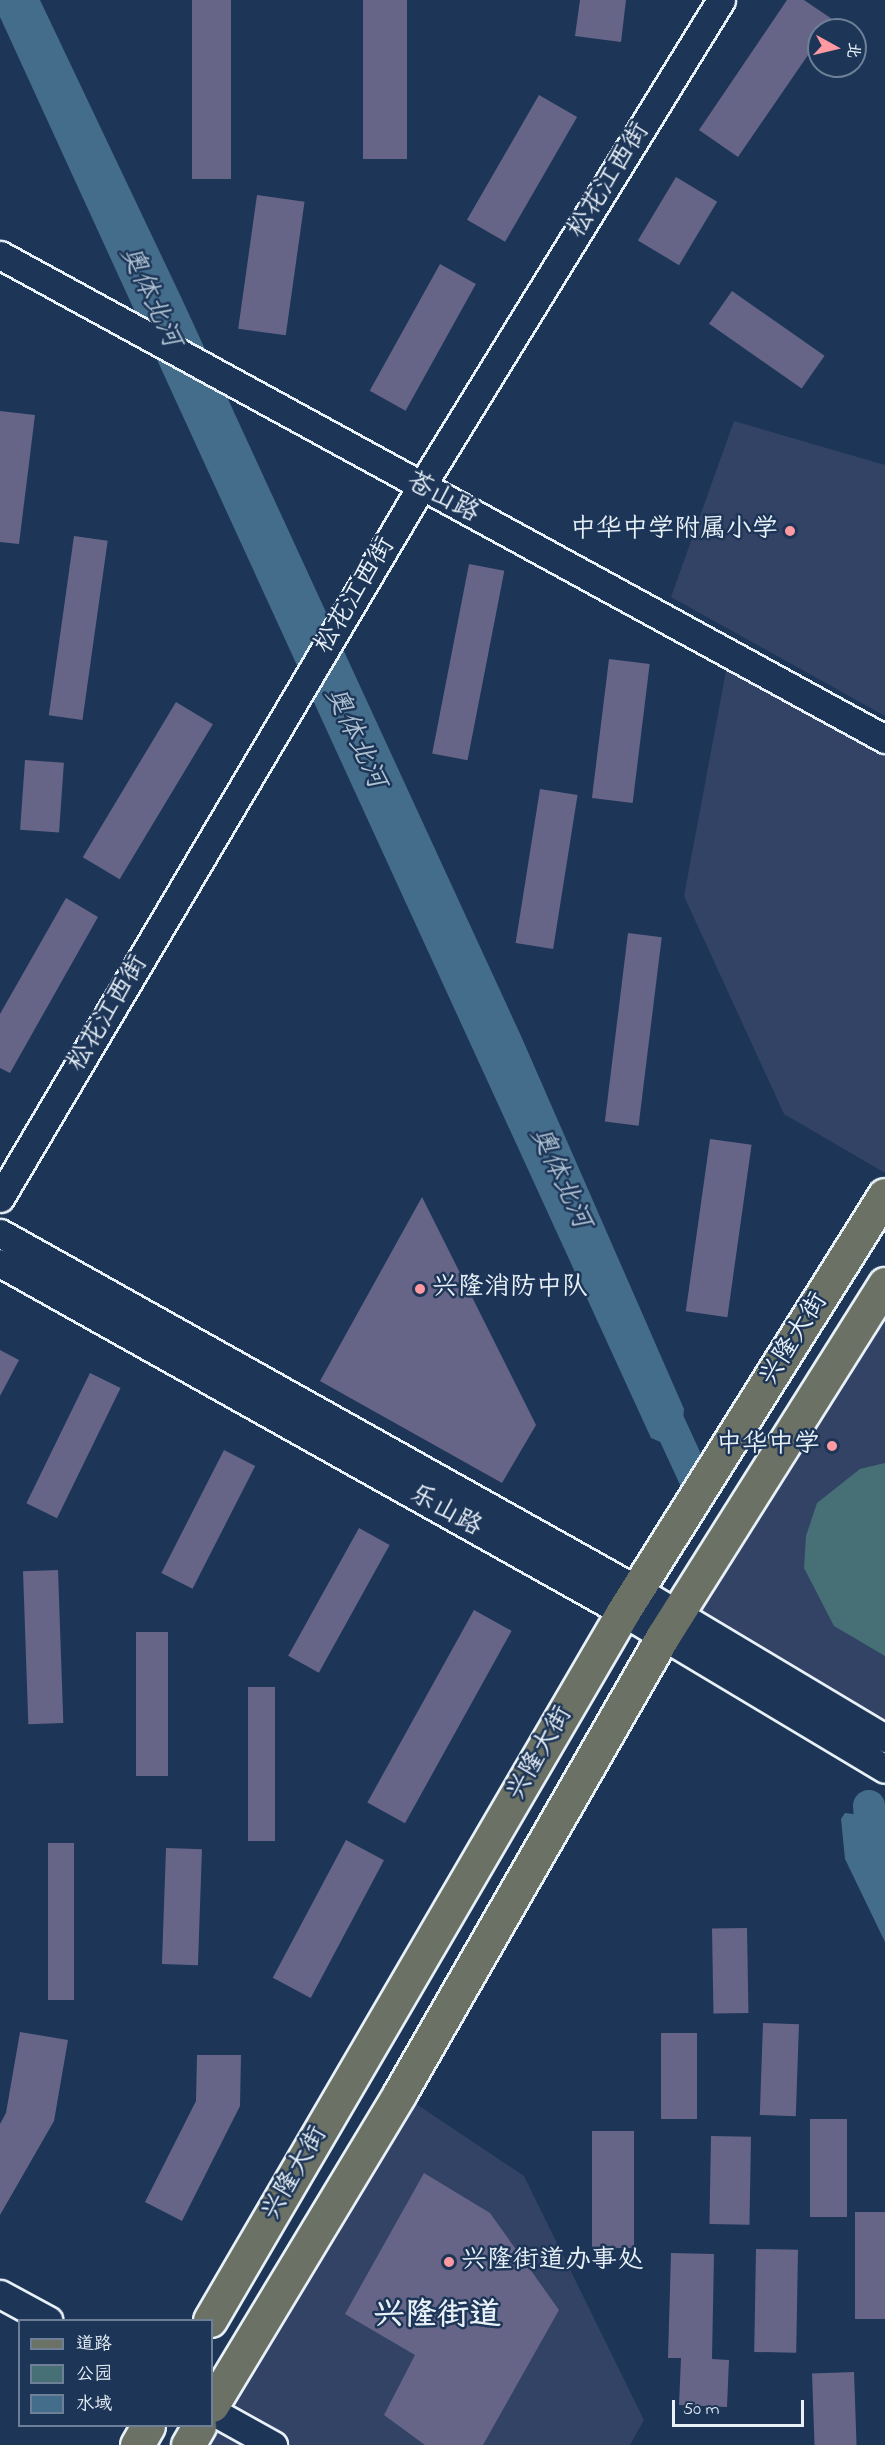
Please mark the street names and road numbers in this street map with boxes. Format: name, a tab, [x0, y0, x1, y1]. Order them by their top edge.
street label: 松花江西街	[562, 118, 658, 244]
street label: 苍山路	[400, 467, 484, 531]
street label: 松花江西街	[309, 532, 403, 660]
street label: 松花江西街	[62, 950, 156, 1078]
street label: 兴隆大街	[754, 1288, 836, 1392]
street label: 乐山路	[403, 1479, 487, 1545]
street label: 兴隆大街	[501, 1701, 581, 1807]
street label: 兴隆大街	[256, 2121, 336, 2227]

